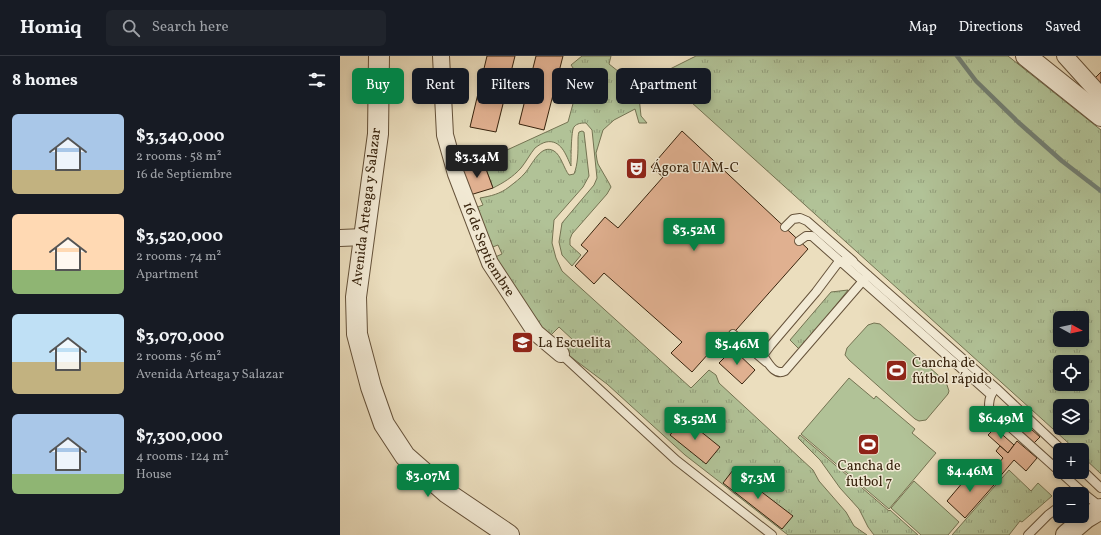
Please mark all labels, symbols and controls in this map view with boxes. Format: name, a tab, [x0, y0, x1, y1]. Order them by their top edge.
search box	[106, 10, 386, 46]
text: Homiq	[20, 15, 82, 41]
icon: search	[120, 17, 142, 39]
text: Search here	[152, 17, 229, 38]
text: Map	[909, 18, 937, 37]
text: Directions	[959, 18, 1023, 37]
text: Saved	[1045, 18, 1081, 37]
chip: Buy	[352, 68, 404, 104]
chip: Rent	[412, 68, 469, 104]
chip: Filters	[477, 68, 544, 104]
chip: New	[552, 68, 608, 104]
chip: Apartment	[616, 68, 711, 104]
text: 8 homes	[12, 69, 78, 92]
icon: filters	[306, 69, 328, 91]
text: $3,340,000	[136, 125, 225, 148]
street label: Avenida Arteaga y Salazar	[348, 127, 386, 287]
icon: home	[44, 130, 92, 178]
pin: $3.34M	[444, 145, 510, 179]
text: 2 rooms · 58 m²	[136, 148, 221, 166]
text: $3.34M	[455, 149, 499, 167]
theatre icon: Ágora UAM-C	[624, 155, 650, 181]
place label: Ágora UAM-C	[652, 159, 739, 178]
text: 16 de Septiembre	[136, 166, 232, 184]
street label: 16 de Septiembre	[458, 199, 519, 301]
pin: $3.52M	[661, 218, 727, 252]
text: $3.52M	[672, 222, 716, 240]
text: $3,520,000	[136, 225, 223, 248]
icon: home	[44, 230, 92, 278]
text: 2 rooms · 74 m²	[136, 248, 221, 266]
text: Apartment	[136, 266, 199, 284]
north arrow	[1053, 311, 1089, 347]
map controls	[1053, 311, 1089, 523]
text: $3,070,000	[136, 325, 224, 348]
icon: home	[44, 330, 92, 378]
school or university icon: La Escuelita	[509, 330, 535, 356]
pin: $5.46M	[704, 332, 770, 366]
place label: La Escuelita	[538, 334, 611, 353]
text: $5.46M	[715, 336, 759, 354]
text: 2 rooms · 56 m²	[136, 348, 221, 366]
place label: Cancha de fútbol rápido	[912, 354, 992, 389]
button: locate	[1053, 355, 1089, 391]
sports icon: Cancha de fútbol rápido	[884, 358, 910, 384]
text: Avenida Arteaga y Salazar	[136, 366, 284, 384]
button: layers	[1053, 399, 1089, 435]
pin: $6.49M	[968, 406, 1034, 440]
pin: $3.52M	[662, 407, 728, 441]
text: $6.49M	[978, 410, 1024, 428]
text: $3.52M	[673, 411, 717, 429]
text: $7,300,000	[136, 425, 223, 448]
icon: home	[44, 430, 92, 478]
sports icon: Cancha de futbol 7	[856, 431, 882, 457]
button: +	[1053, 443, 1089, 479]
text: 4 rooms · 124 m²	[136, 448, 229, 466]
place label: Cancha de futbol 7	[837, 457, 901, 492]
pin: $4.46M	[937, 459, 1003, 493]
text: $4.46M	[947, 463, 993, 481]
pin: $3.07M	[395, 464, 461, 498]
text: House	[136, 466, 172, 484]
pin: $7.3M	[730, 466, 786, 500]
text: $3.07M	[406, 468, 450, 486]
text: $7.3M	[741, 470, 775, 488]
button: −	[1053, 487, 1089, 523]

